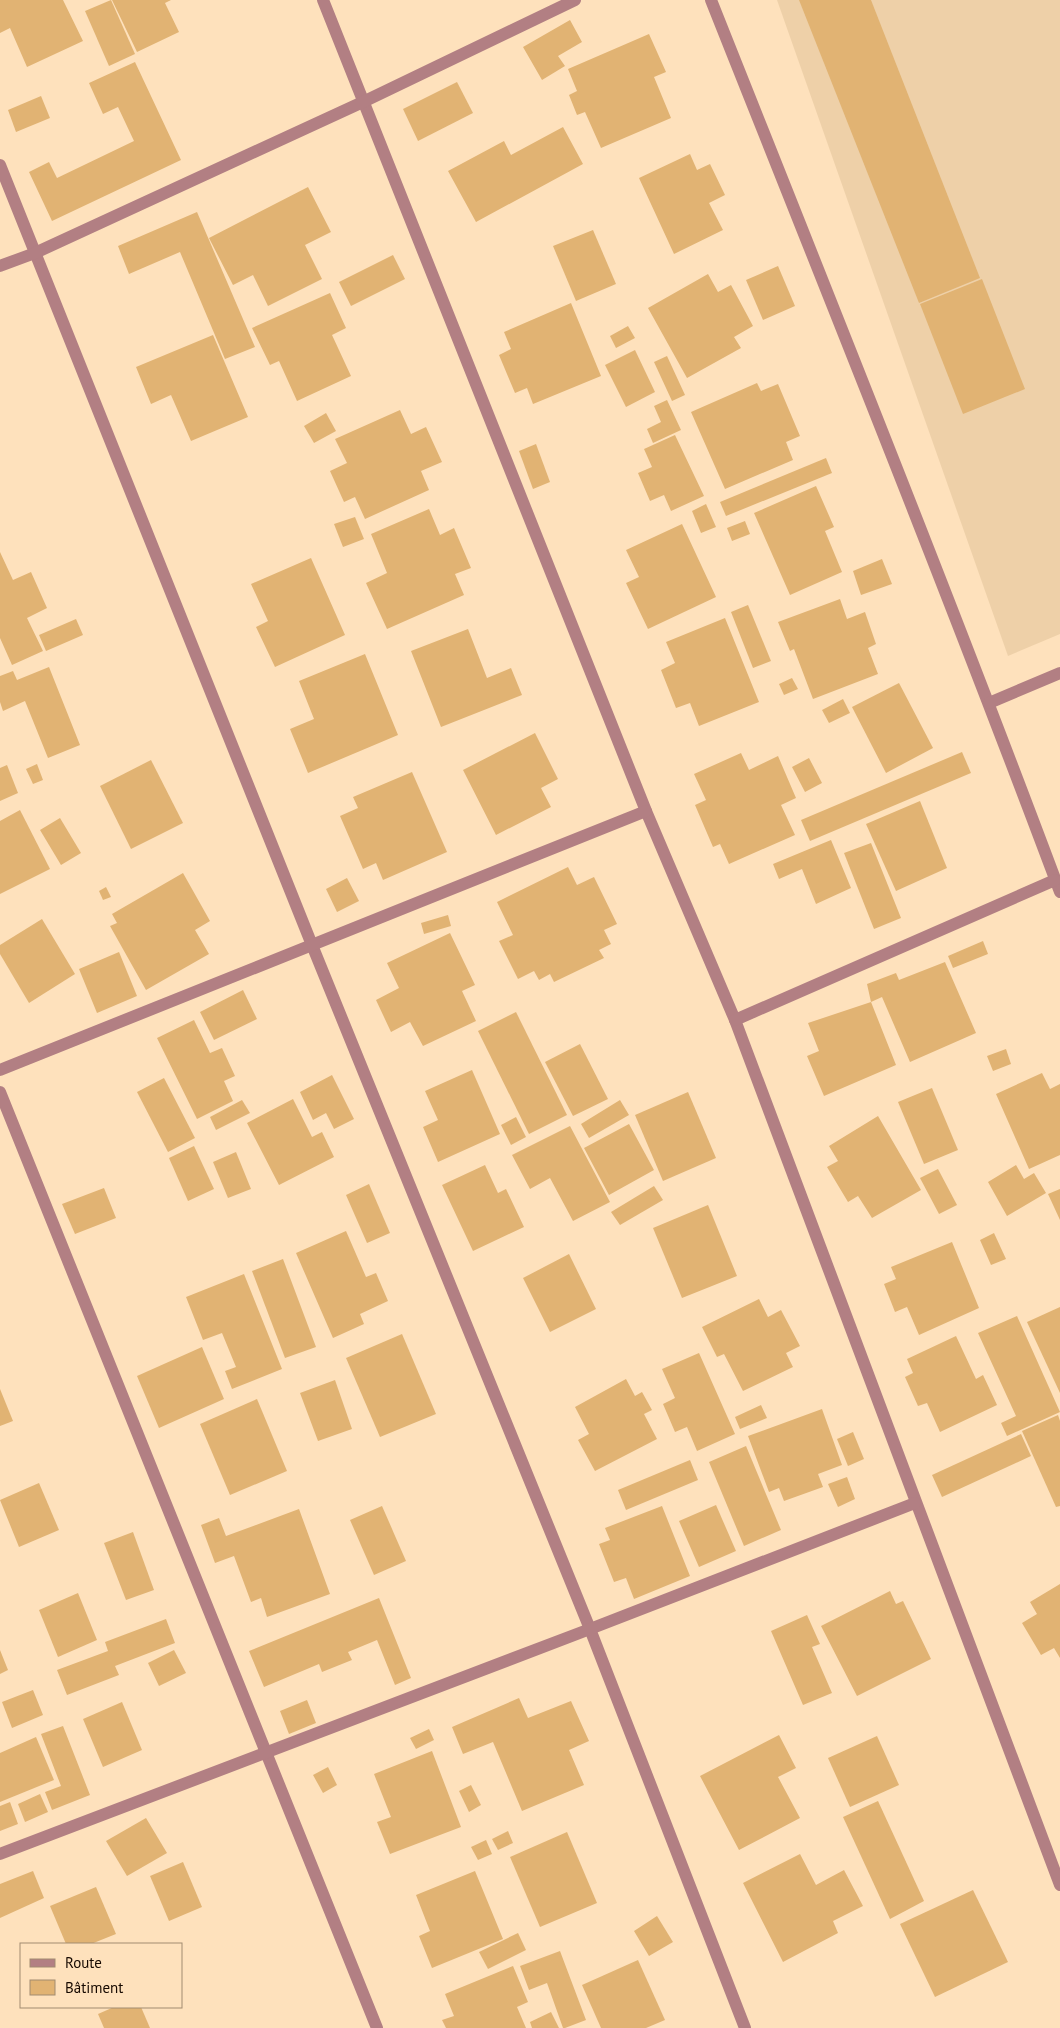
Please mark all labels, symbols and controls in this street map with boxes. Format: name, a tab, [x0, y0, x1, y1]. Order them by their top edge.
legend	[20, 1943, 182, 2008]
text: Route	[65, 1953, 102, 1972]
text: Bâtiment	[65, 1978, 123, 1997]

